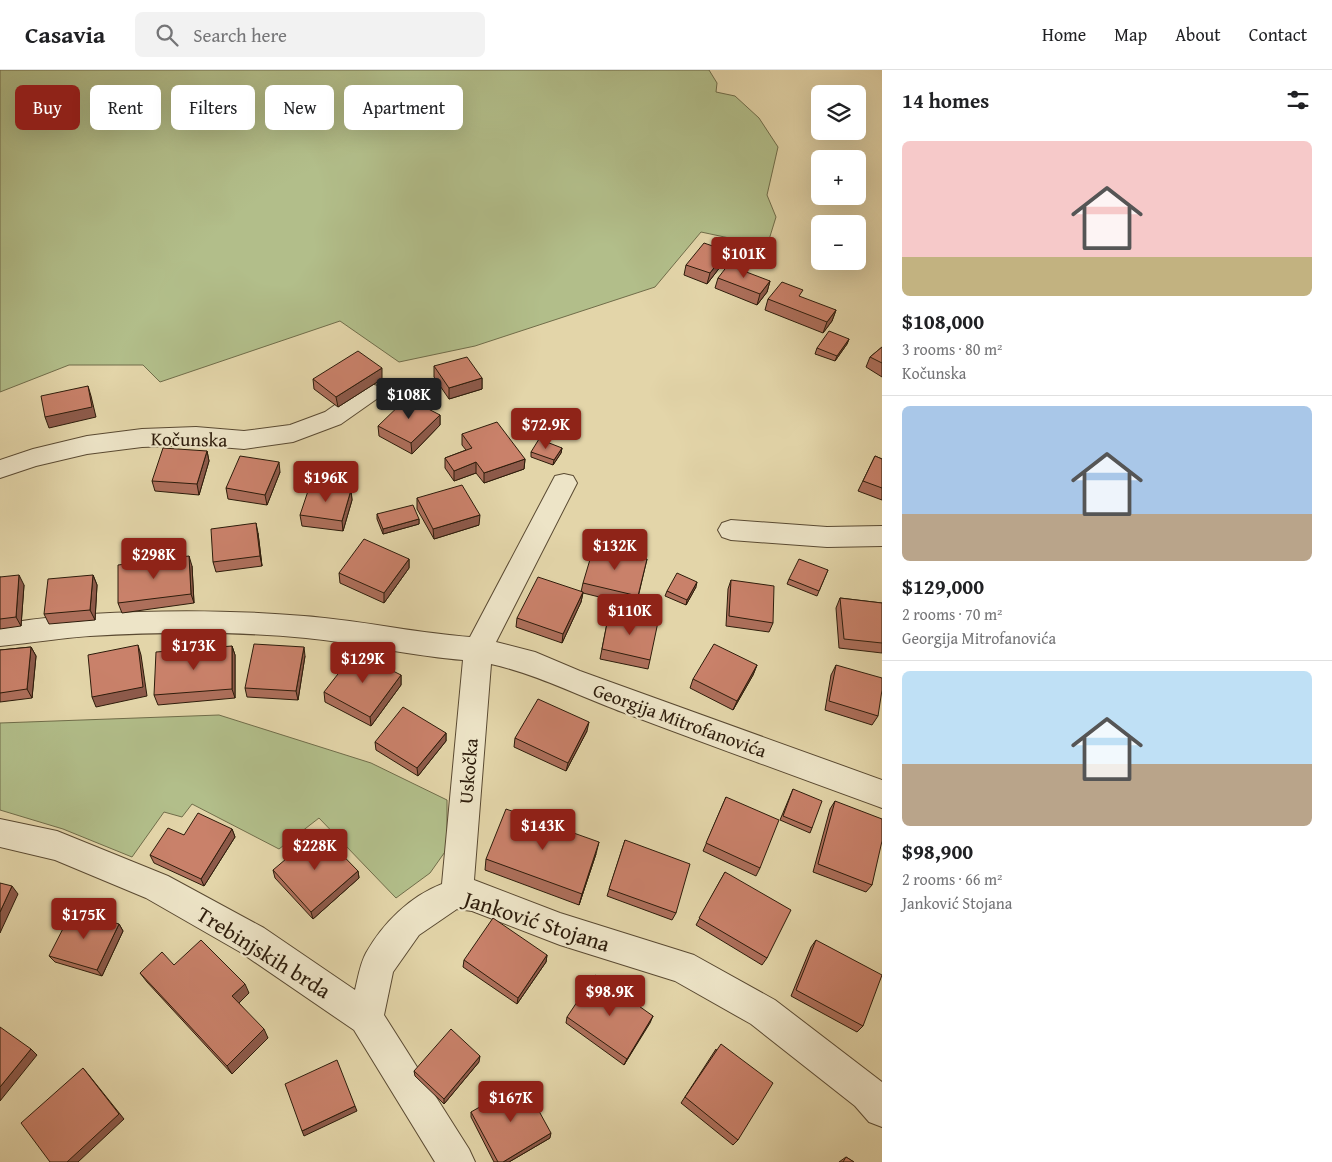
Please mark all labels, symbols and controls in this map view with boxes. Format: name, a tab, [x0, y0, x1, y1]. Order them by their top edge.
search box	[135, 12, 485, 57]
text: Casavia	[25, 17, 105, 52]
icon: search	[153, 21, 181, 49]
text: Search here	[193, 21, 287, 49]
text: Home	[1042, 21, 1086, 48]
text: Map	[1114, 21, 1147, 48]
text: About	[1175, 21, 1221, 48]
text: Contact	[1249, 21, 1307, 48]
chip: Buy	[15, 85, 80, 130]
chip: Rent	[90, 85, 161, 130]
chip: Filters	[171, 85, 255, 130]
chip: New	[265, 85, 334, 130]
chip: Apartment	[344, 85, 463, 130]
map controls	[811, 85, 866, 270]
button: layers	[811, 85, 866, 140]
text: 14 homes	[902, 85, 989, 116]
icon: filters	[1284, 86, 1312, 114]
button: +	[811, 150, 866, 205]
icon: home	[1062, 173, 1152, 263]
button: −	[811, 215, 866, 270]
pin: $101K	[709, 236, 779, 279]
text: $101K	[722, 241, 766, 265]
text: $108,000	[902, 306, 984, 337]
text: 3 rooms · 80 m²	[902, 337, 1002, 361]
text: Kočunska	[902, 361, 966, 385]
pin: $108K	[374, 378, 444, 420]
text: $108K	[387, 382, 431, 406]
pin: $72.9K	[505, 408, 587, 450]
text: $72.9K	[522, 412, 570, 436]
street label: Kočunska	[151, 424, 227, 454]
icon: home	[1062, 439, 1152, 529]
pin: $196K	[291, 460, 361, 503]
text: $196K	[304, 465, 348, 489]
pin: $132K	[580, 528, 650, 571]
text: $132K	[593, 533, 637, 557]
pin: $298K	[119, 538, 189, 580]
text: $298K	[132, 542, 176, 566]
text: $129,000	[902, 571, 984, 602]
pin: $110K	[595, 594, 665, 636]
text: $110K	[608, 598, 652, 622]
text: 2 rooms · 70 m²	[902, 602, 1002, 626]
text: Georgija Mitrofanovića	[902, 626, 1056, 650]
pin: $173K	[159, 628, 229, 671]
text: $173K	[172, 633, 216, 657]
pin: $129K	[328, 642, 398, 684]
text: $129K	[341, 646, 385, 670]
street label: Georgija Mitrofanovića	[589, 676, 771, 764]
icon: home	[1062, 704, 1152, 794]
street label: Uskočka	[451, 737, 485, 805]
pin: $143K	[508, 808, 578, 851]
text: $143K	[521, 813, 565, 837]
pin: $228K	[280, 828, 350, 871]
text: $228K	[293, 833, 337, 857]
text: $98,900	[902, 836, 973, 867]
text: 2 rooms · 66 m²	[902, 867, 1002, 891]
street label: Janković Stojana	[457, 881, 615, 960]
text: Janković Stojana	[902, 891, 1012, 915]
pin: $175K	[49, 898, 119, 940]
street label: Trebinjskih brda	[191, 898, 338, 1006]
text: $175K	[62, 902, 106, 926]
pin: $98.9K	[569, 974, 651, 1017]
text: $98.9K	[586, 979, 634, 1003]
pin: $167K	[476, 1080, 546, 1123]
text: $167K	[489, 1085, 533, 1109]

